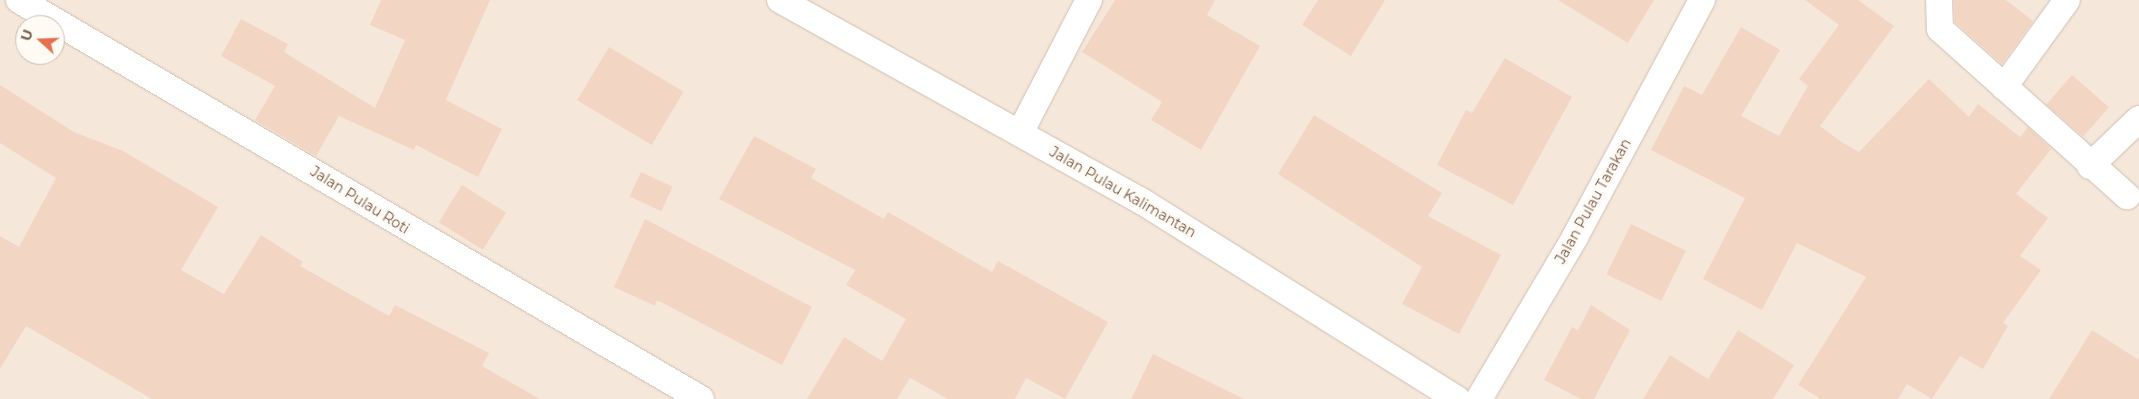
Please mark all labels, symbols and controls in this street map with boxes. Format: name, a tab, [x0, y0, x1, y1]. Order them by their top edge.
north arrow	[15, 15, 65, 65]
text: U	[16, 27, 37, 43]
street label: Jalan Pulau Tarakan	[1552, 136, 1634, 266]
street label: Jalan Pulau Kalimantan	[1047, 143, 1199, 241]
street label: Jalan Pulau Roti	[307, 163, 413, 237]

